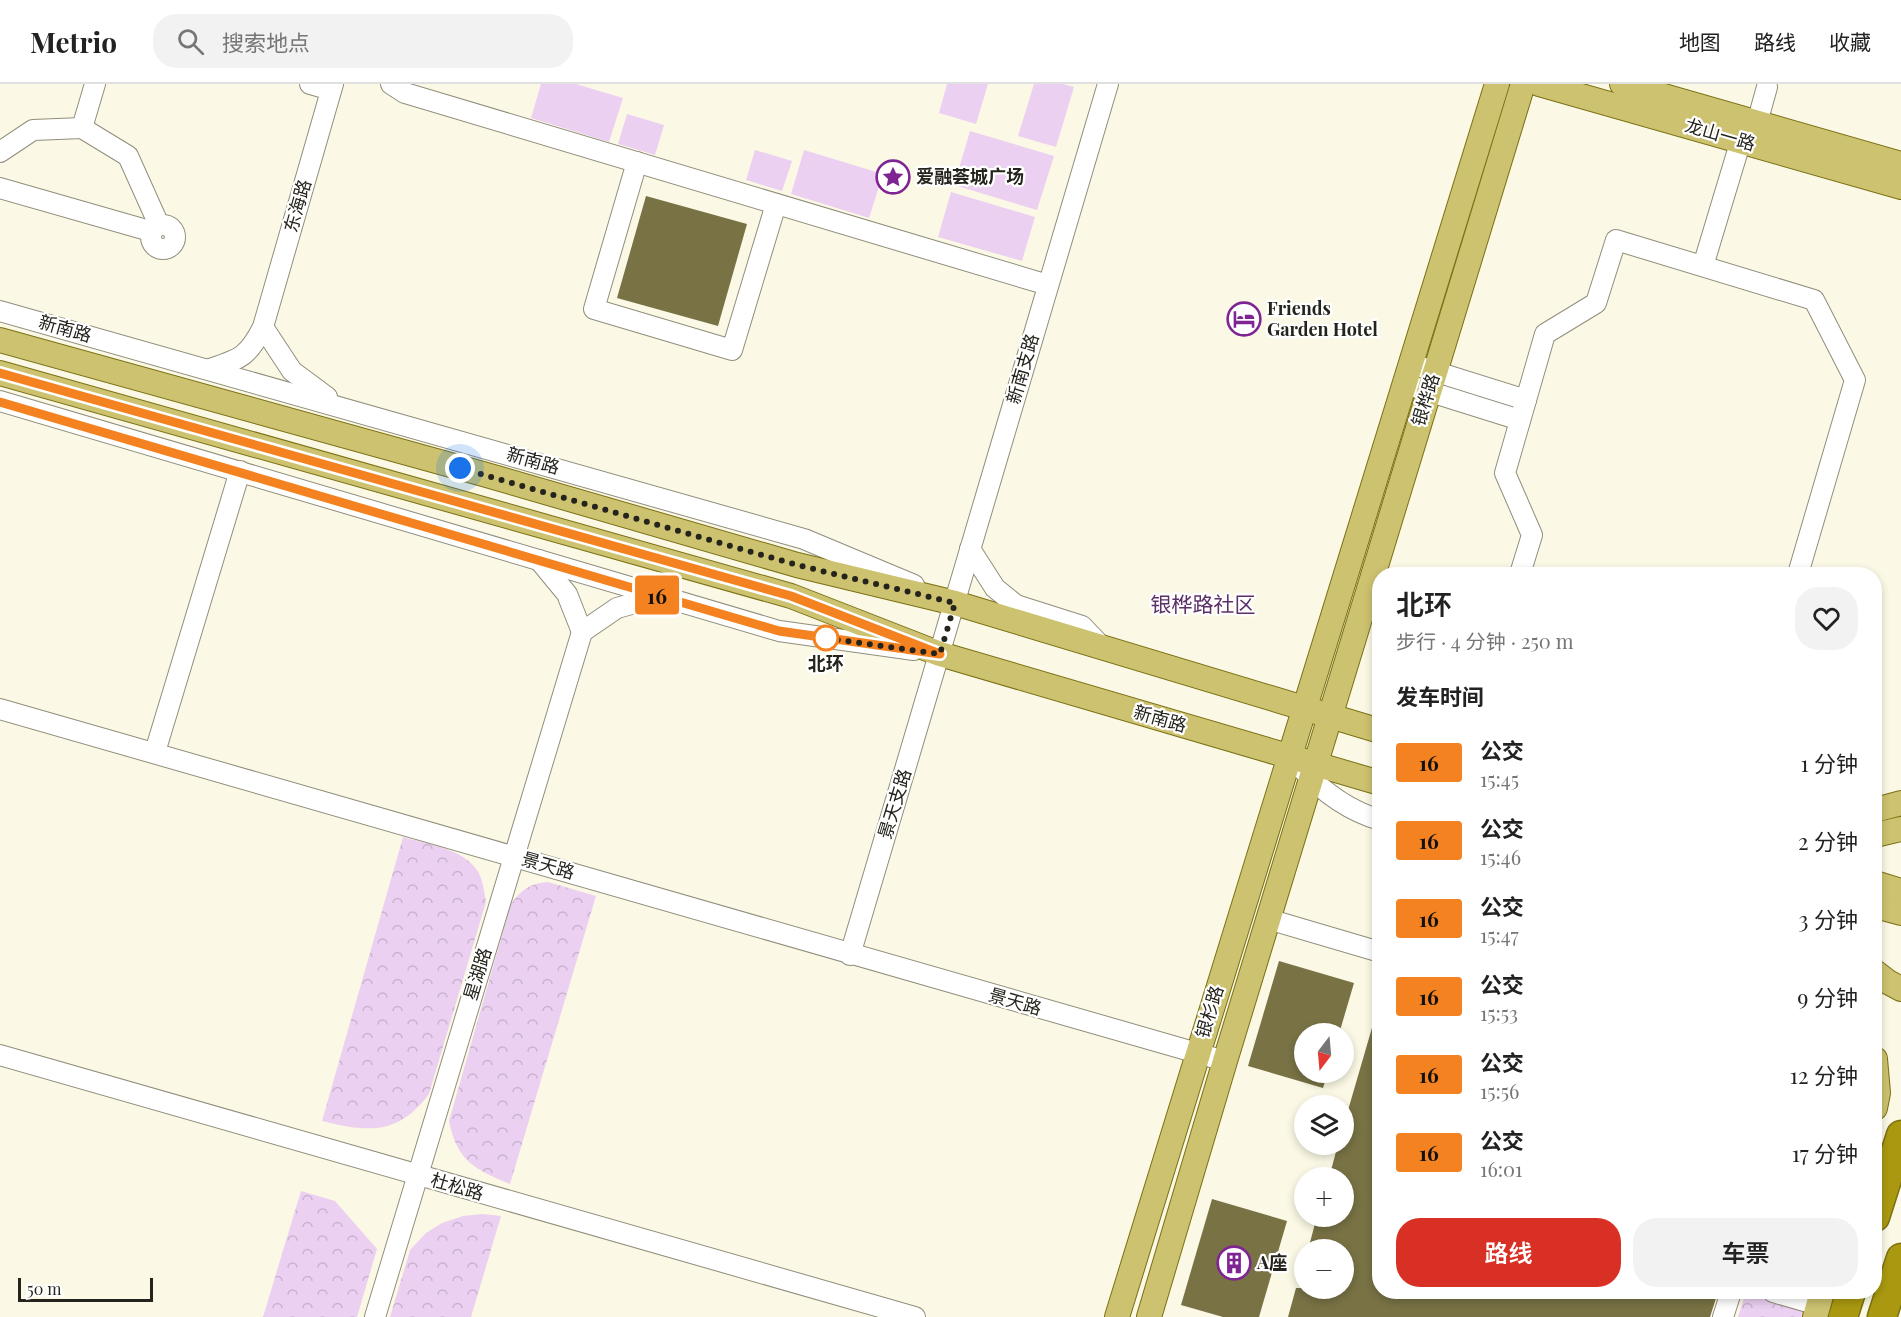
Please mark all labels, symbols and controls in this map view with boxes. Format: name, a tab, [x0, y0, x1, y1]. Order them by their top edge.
search box	[153, 14, 573, 68]
text: Metrio	[30, 23, 117, 60]
icon: search	[174, 25, 207, 58]
text: 搜索地点	[222, 27, 310, 57]
text: 地图	[1679, 27, 1721, 55]
text: 路线	[1754, 27, 1796, 55]
text: 收藏	[1829, 27, 1871, 55]
street label: 龙山一路	[1682, 113, 1758, 155]
place icon: 爱融荟城广场	[875, 159, 911, 195]
place label: 爱融荟城广场	[916, 164, 1024, 188]
street label: 东海路	[278, 176, 316, 235]
place label: Friends Garden Hotel	[1267, 296, 1378, 341]
hotel icon: Friends Garden Hotel	[1226, 301, 1262, 337]
street label: 新南路	[36, 309, 95, 347]
street label: 新南支路	[1001, 331, 1043, 407]
street label: 银桦路	[1406, 370, 1444, 429]
street label: 新南路	[504, 441, 563, 479]
your location	[445, 453, 475, 483]
line badge: 16	[630, 576, 684, 614]
text: 16	[647, 581, 667, 609]
text: 北环	[1396, 585, 1452, 622]
button: heart	[1795, 587, 1858, 650]
district label: 银桦路社区	[1151, 589, 1256, 617]
marker: 北环	[813, 625, 839, 651]
text: 步行 · 4 分钟 · 250 m	[1396, 627, 1574, 654]
place label: 北环	[808, 651, 844, 675]
text: 发车时间	[1396, 681, 1484, 711]
street label: 新南路	[1131, 699, 1190, 737]
text: 公交	[1480, 735, 1524, 765]
text: 16	[1419, 748, 1439, 776]
text: 1 分钟	[1800, 748, 1858, 778]
text: 15:45	[1480, 765, 1519, 792]
street label: 景天支路	[872, 766, 916, 842]
text: 公交	[1480, 813, 1524, 843]
text: 16	[1419, 826, 1439, 854]
text: 2 分钟	[1798, 826, 1858, 856]
text: 15:46	[1480, 843, 1521, 870]
street label: 景天路	[519, 846, 578, 884]
text: 公交	[1480, 891, 1524, 921]
text: 16	[1419, 904, 1439, 932]
text: 3 分钟	[1799, 904, 1858, 934]
text: 15:47	[1480, 921, 1519, 948]
street label: 星湖路	[458, 944, 496, 1003]
text: 公交	[1480, 969, 1524, 999]
street label: 景天路	[986, 982, 1045, 1020]
street label: 银杉路	[1190, 982, 1228, 1041]
text: 16	[1419, 982, 1439, 1010]
text: 9 分钟	[1797, 982, 1858, 1012]
text: 15:53	[1480, 999, 1518, 1026]
north arrow	[1294, 1023, 1354, 1083]
map controls	[1294, 1023, 1354, 1299]
text: 公交	[1480, 1047, 1524, 1077]
text: 16	[1419, 1060, 1439, 1088]
text: 12 分钟	[1790, 1060, 1858, 1090]
text: 15:56	[1480, 1077, 1519, 1104]
button: layers	[1294, 1095, 1354, 1155]
text: 公交	[1480, 1125, 1524, 1155]
text: 16	[1419, 1138, 1439, 1166]
text: 17 分钟	[1792, 1138, 1858, 1168]
text: 16:01	[1480, 1155, 1522, 1182]
street label: 杜松路	[428, 1167, 487, 1205]
button: +	[1294, 1167, 1354, 1227]
button: 路线	[1396, 1218, 1621, 1287]
button: 车票	[1633, 1218, 1858, 1287]
button: −	[1294, 1239, 1354, 1299]
building icon: A座	[1216, 1245, 1252, 1281]
place label: A座	[1256, 1250, 1287, 1274]
scale bar	[18, 1275, 153, 1302]
text: 50 m	[27, 1278, 61, 1299]

